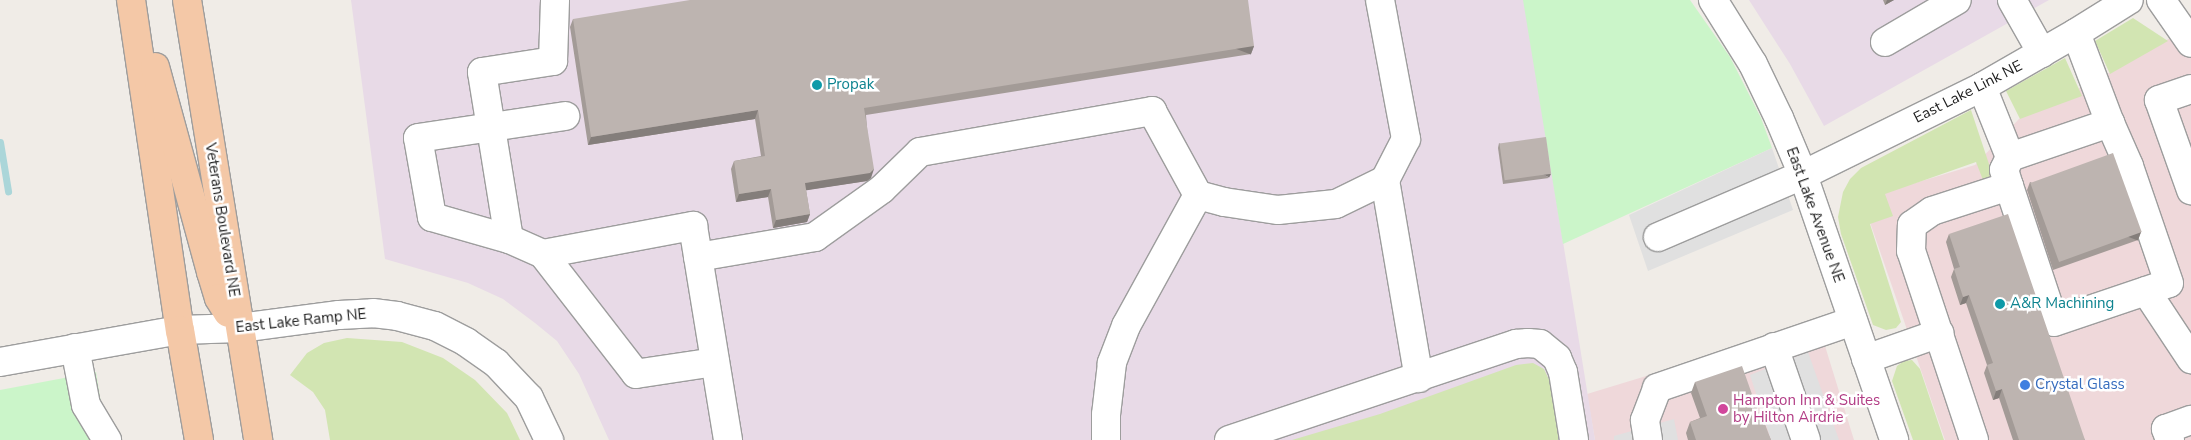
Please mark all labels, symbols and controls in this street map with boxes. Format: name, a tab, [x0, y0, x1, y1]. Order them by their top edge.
street label: East Lake Link NE	[1911, 57, 2025, 127]
place label: Propak	[827, 76, 874, 94]
marker: Propak	[811, 79, 823, 91]
street label: Veterans Boulevard NE	[201, 142, 243, 298]
street label: East Lake Avenue NE	[1782, 145, 1848, 285]
place label: A&R Machining	[2010, 295, 2114, 313]
marker: A&R Machining	[1994, 298, 2006, 310]
street label: East Lake Ramp NE	[235, 305, 367, 337]
place label: Crystal Glass	[2035, 376, 2125, 394]
marker: Crystal Glass	[2019, 379, 2031, 391]
place label: Hampton Inn & Suites by Hilton Airdrie	[1733, 391, 1880, 426]
marker: Hampton Inn & Suites by Hilton Airdrie	[1717, 403, 1729, 415]

